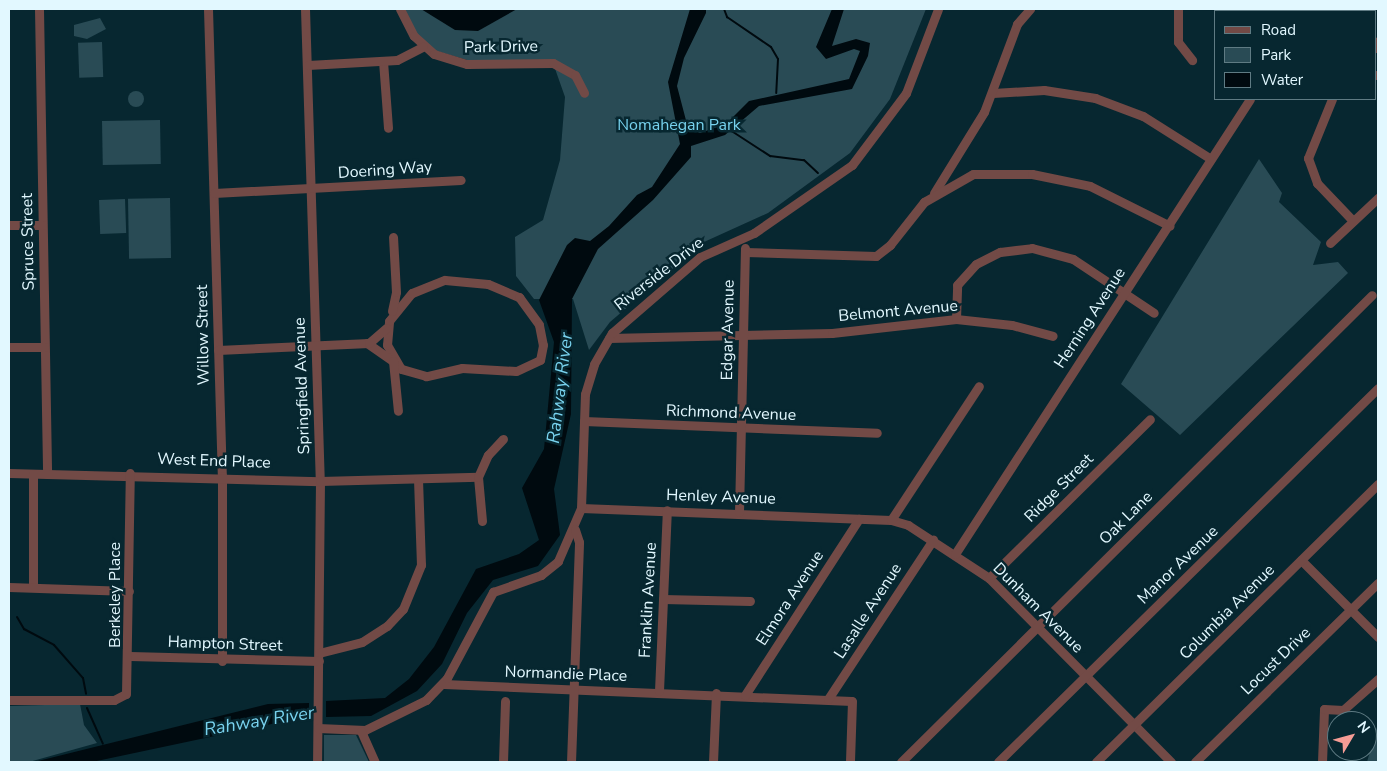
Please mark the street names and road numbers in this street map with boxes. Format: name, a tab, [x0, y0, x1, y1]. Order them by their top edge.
street label: Park Drive	[464, 37, 538, 57]
street label: Doering Way	[337, 157, 433, 183]
street label: Spruce Street	[18, 193, 38, 291]
street label: Riverside Drive	[611, 233, 707, 315]
street label: Herning Avenue	[1050, 264, 1130, 372]
street label: Edgar Avenue	[718, 279, 738, 381]
street label: Willow Street	[193, 284, 213, 386]
street label: Belmont Avenue	[837, 296, 959, 326]
street label: Springfield Avenue	[290, 317, 314, 455]
street label: Richmond Avenue	[665, 401, 797, 425]
street label: West End Place	[157, 449, 271, 473]
street label: Ridge Street	[1021, 450, 1097, 526]
street label: Henley Avenue	[666, 485, 776, 509]
street label: Oak Lane	[1095, 487, 1157, 549]
street label: Manor Avenue	[1134, 522, 1222, 608]
street label: Berkeley Place	[105, 542, 125, 648]
street label: Franklin Avenue	[635, 542, 661, 658]
street label: Elmora Avenue	[752, 547, 828, 649]
street label: Dunham Avenue	[989, 559, 1087, 657]
street label: Lasalle Avenue	[830, 560, 906, 662]
street label: Columbia Avenue	[1175, 560, 1279, 664]
street label: Locust Drive	[1237, 623, 1315, 699]
street label: Hampton Street	[167, 632, 283, 656]
street label: Normandie Place	[504, 662, 628, 686]

